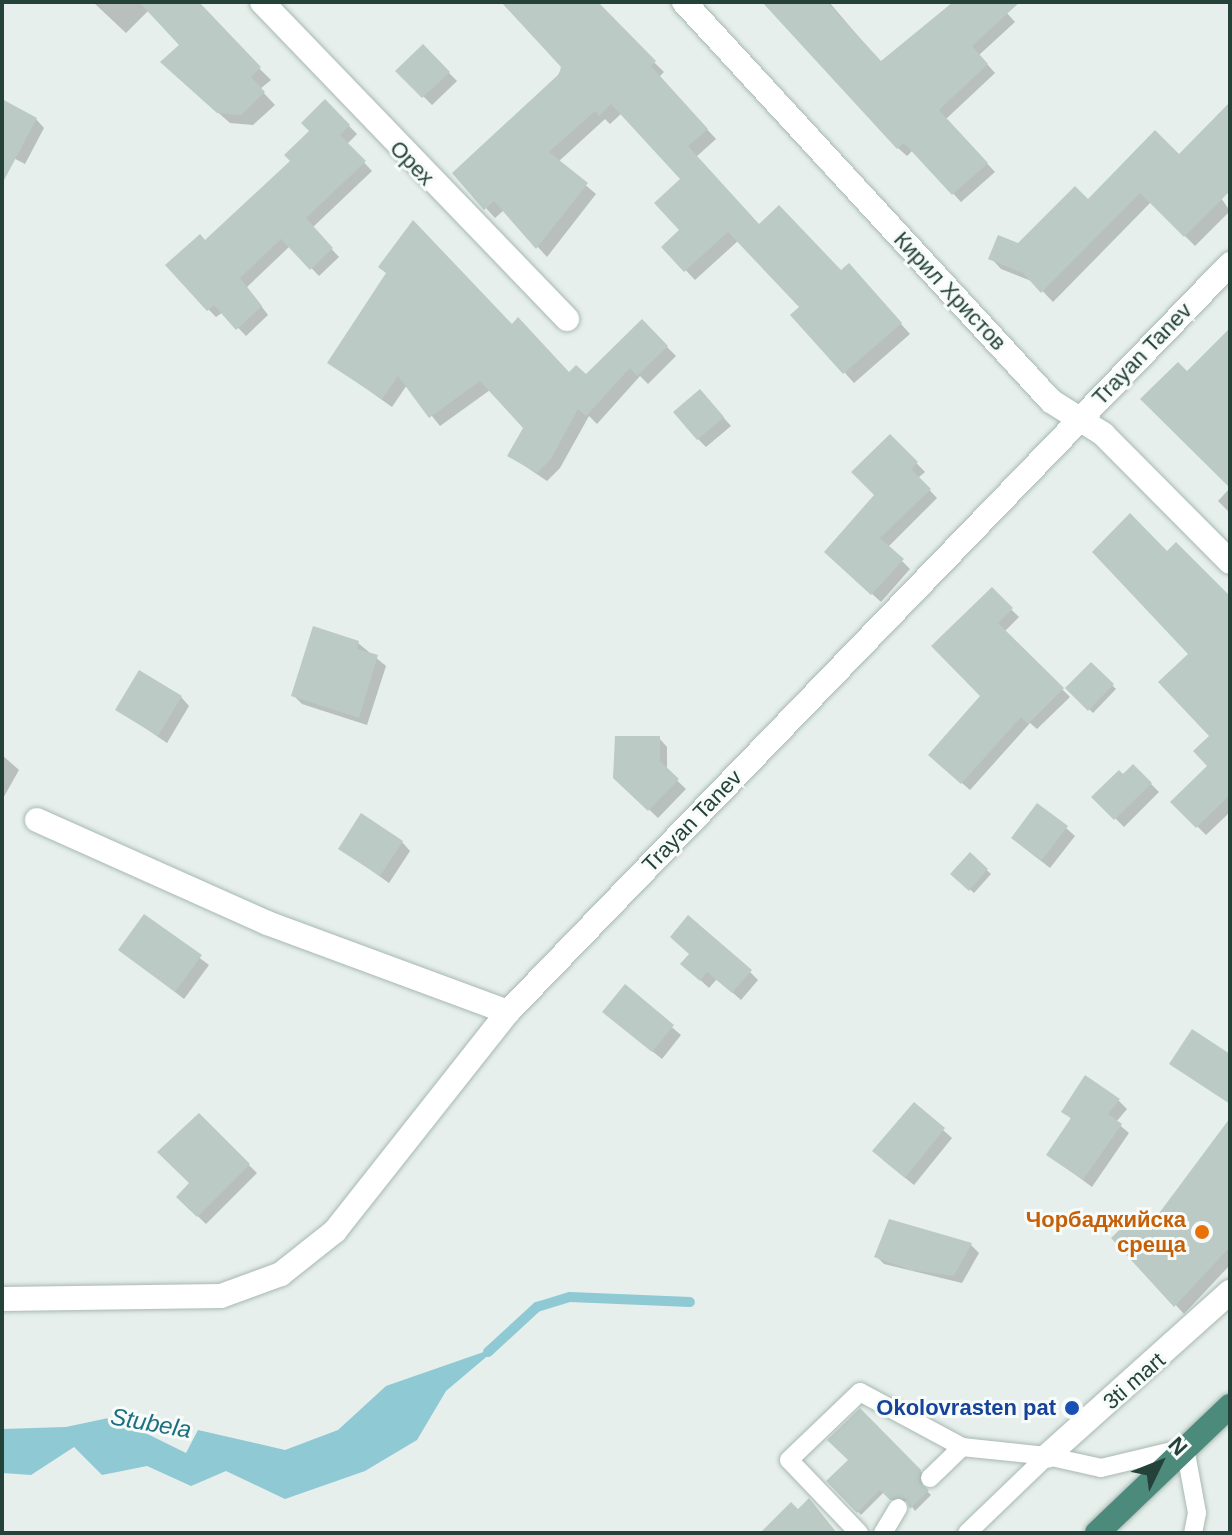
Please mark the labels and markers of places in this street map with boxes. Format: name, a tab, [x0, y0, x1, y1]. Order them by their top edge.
place label: Чорбаджийска среща	[1026, 1206, 1186, 1258]
marker: Чорбаджийска среща	[1193, 1223, 1211, 1241]
place label: Okolovrasten pat	[876, 1395, 1056, 1421]
marker: Okolovrasten pat	[1063, 1399, 1081, 1417]

